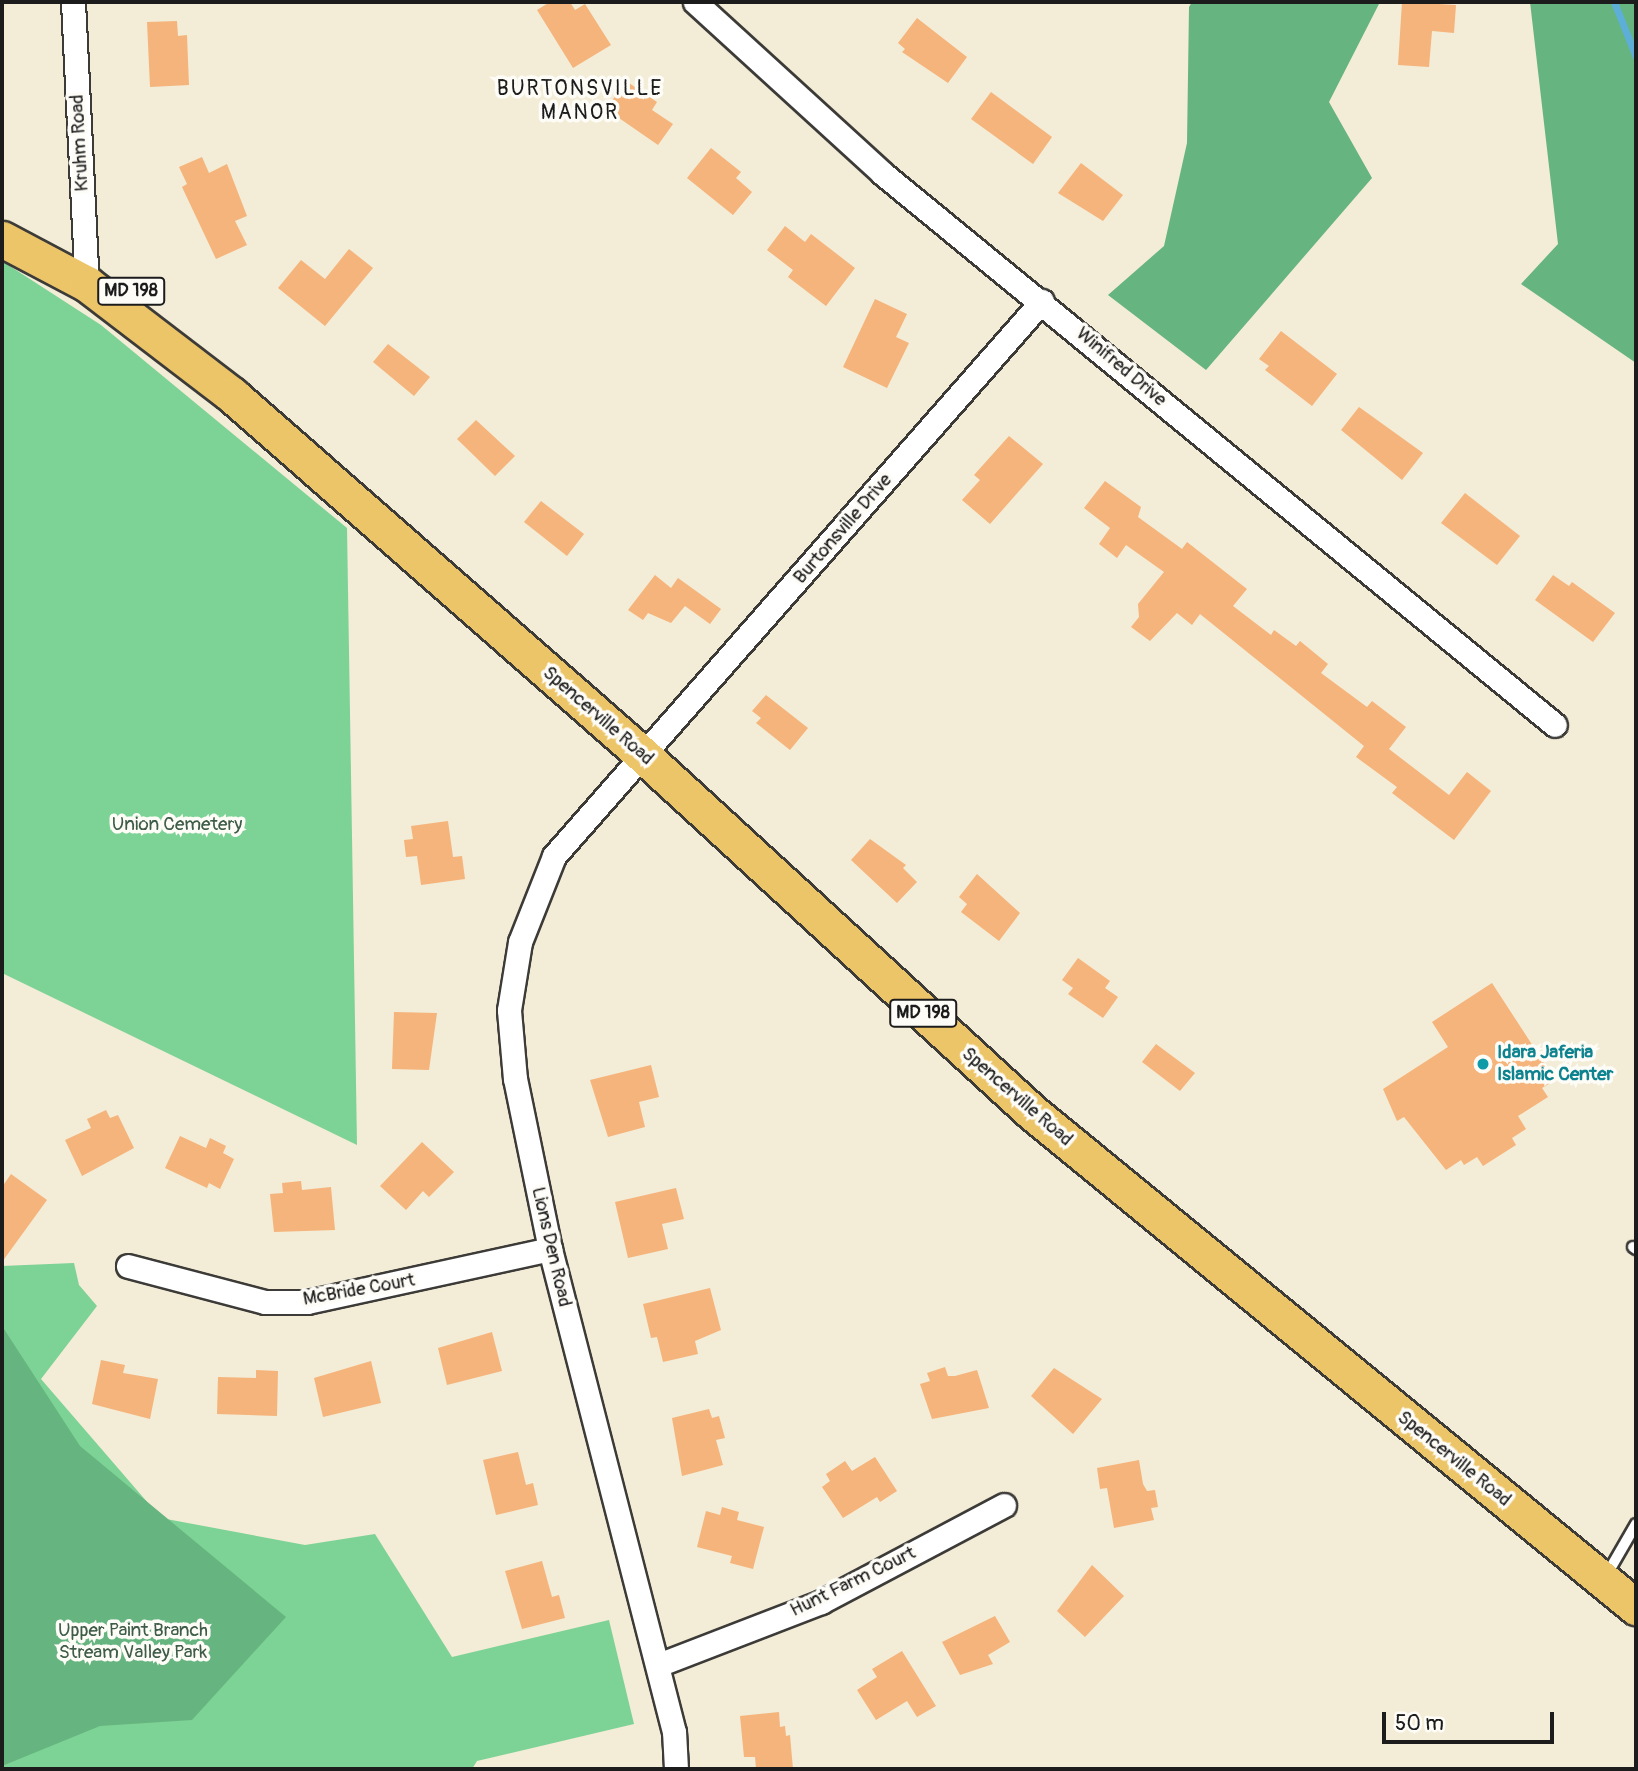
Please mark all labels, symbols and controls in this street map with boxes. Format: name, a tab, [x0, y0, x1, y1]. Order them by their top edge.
district label: BURTONSVILLE MANOR	[498, 76, 662, 126]
street label: Kruhm Road	[66, 94, 94, 192]
road number: MD 198	[96, 276, 166, 306]
street label: Winifred Drive	[1071, 323, 1171, 411]
street label: Burtonsville Drive	[789, 469, 897, 589]
street label: Spencerville Road	[538, 662, 658, 770]
park label: Union Cemetery	[112, 814, 242, 836]
road number: MD 198	[888, 998, 958, 1028]
place label: Idara Jaferia Islamic Center	[1497, 1042, 1613, 1086]
street label: Spencerville Road	[957, 1043, 1077, 1151]
marker: Idara Jaferia Islamic Center	[1475, 1056, 1491, 1072]
street label: Lions Den Road	[526, 1185, 576, 1309]
street label: McBride Court	[301, 1269, 417, 1311]
street label: Spencerville Road	[1393, 1406, 1515, 1512]
street label: Hunt Farm Court	[787, 1542, 919, 1622]
park label: Upper Paint Branch Stream Valley Park	[58, 1620, 208, 1664]
scale bar	[1386, 1698, 1558, 1742]
text: 50 m	[1395, 1710, 1444, 1737]

